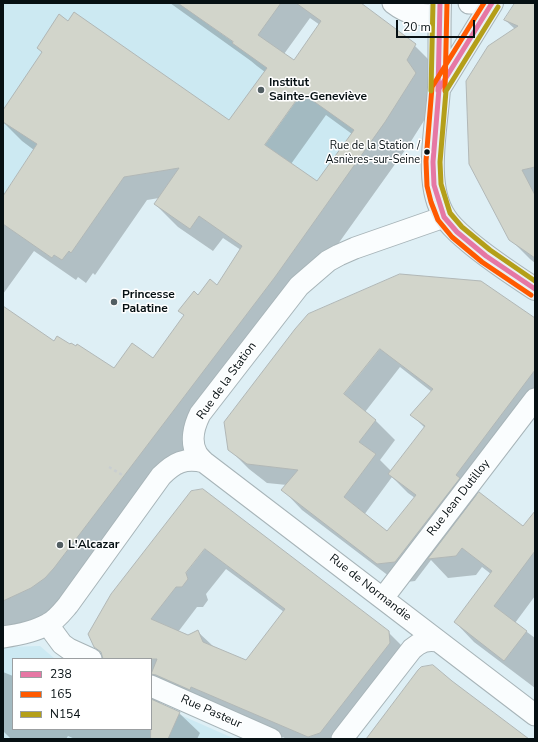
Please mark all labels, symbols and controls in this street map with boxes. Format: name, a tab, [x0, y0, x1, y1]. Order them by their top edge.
scale bar	[398, 12, 477, 38]
text: 20 m	[403, 19, 431, 35]
place label: Institut Sainte-Geneviève	[269, 76, 367, 104]
marker: Institut Sainte-Geneviève	[256, 85, 266, 95]
place label: Rue de la Station / Asnières-sur-Seine	[326, 139, 420, 165]
marker: Rue de la Station / Asnières-sur-Seine	[422, 147, 432, 157]
place label: Princesse Palatine	[122, 288, 175, 316]
marker: Princesse Palatine	[109, 297, 119, 307]
street label: Rue de la Station	[194, 340, 260, 422]
street label: Rue Jean Dutilloy	[425, 457, 493, 539]
place label: L'Alcazar	[68, 538, 119, 552]
marker: L'Alcazar	[55, 540, 65, 550]
street label: Rue de Normandie	[326, 551, 414, 625]
legend	[12, 658, 152, 730]
text: 238	[50, 666, 72, 682]
text: 165	[50, 686, 72, 702]
street label: Rue Pasteur	[178, 692, 244, 732]
text: N154	[50, 706, 80, 722]

